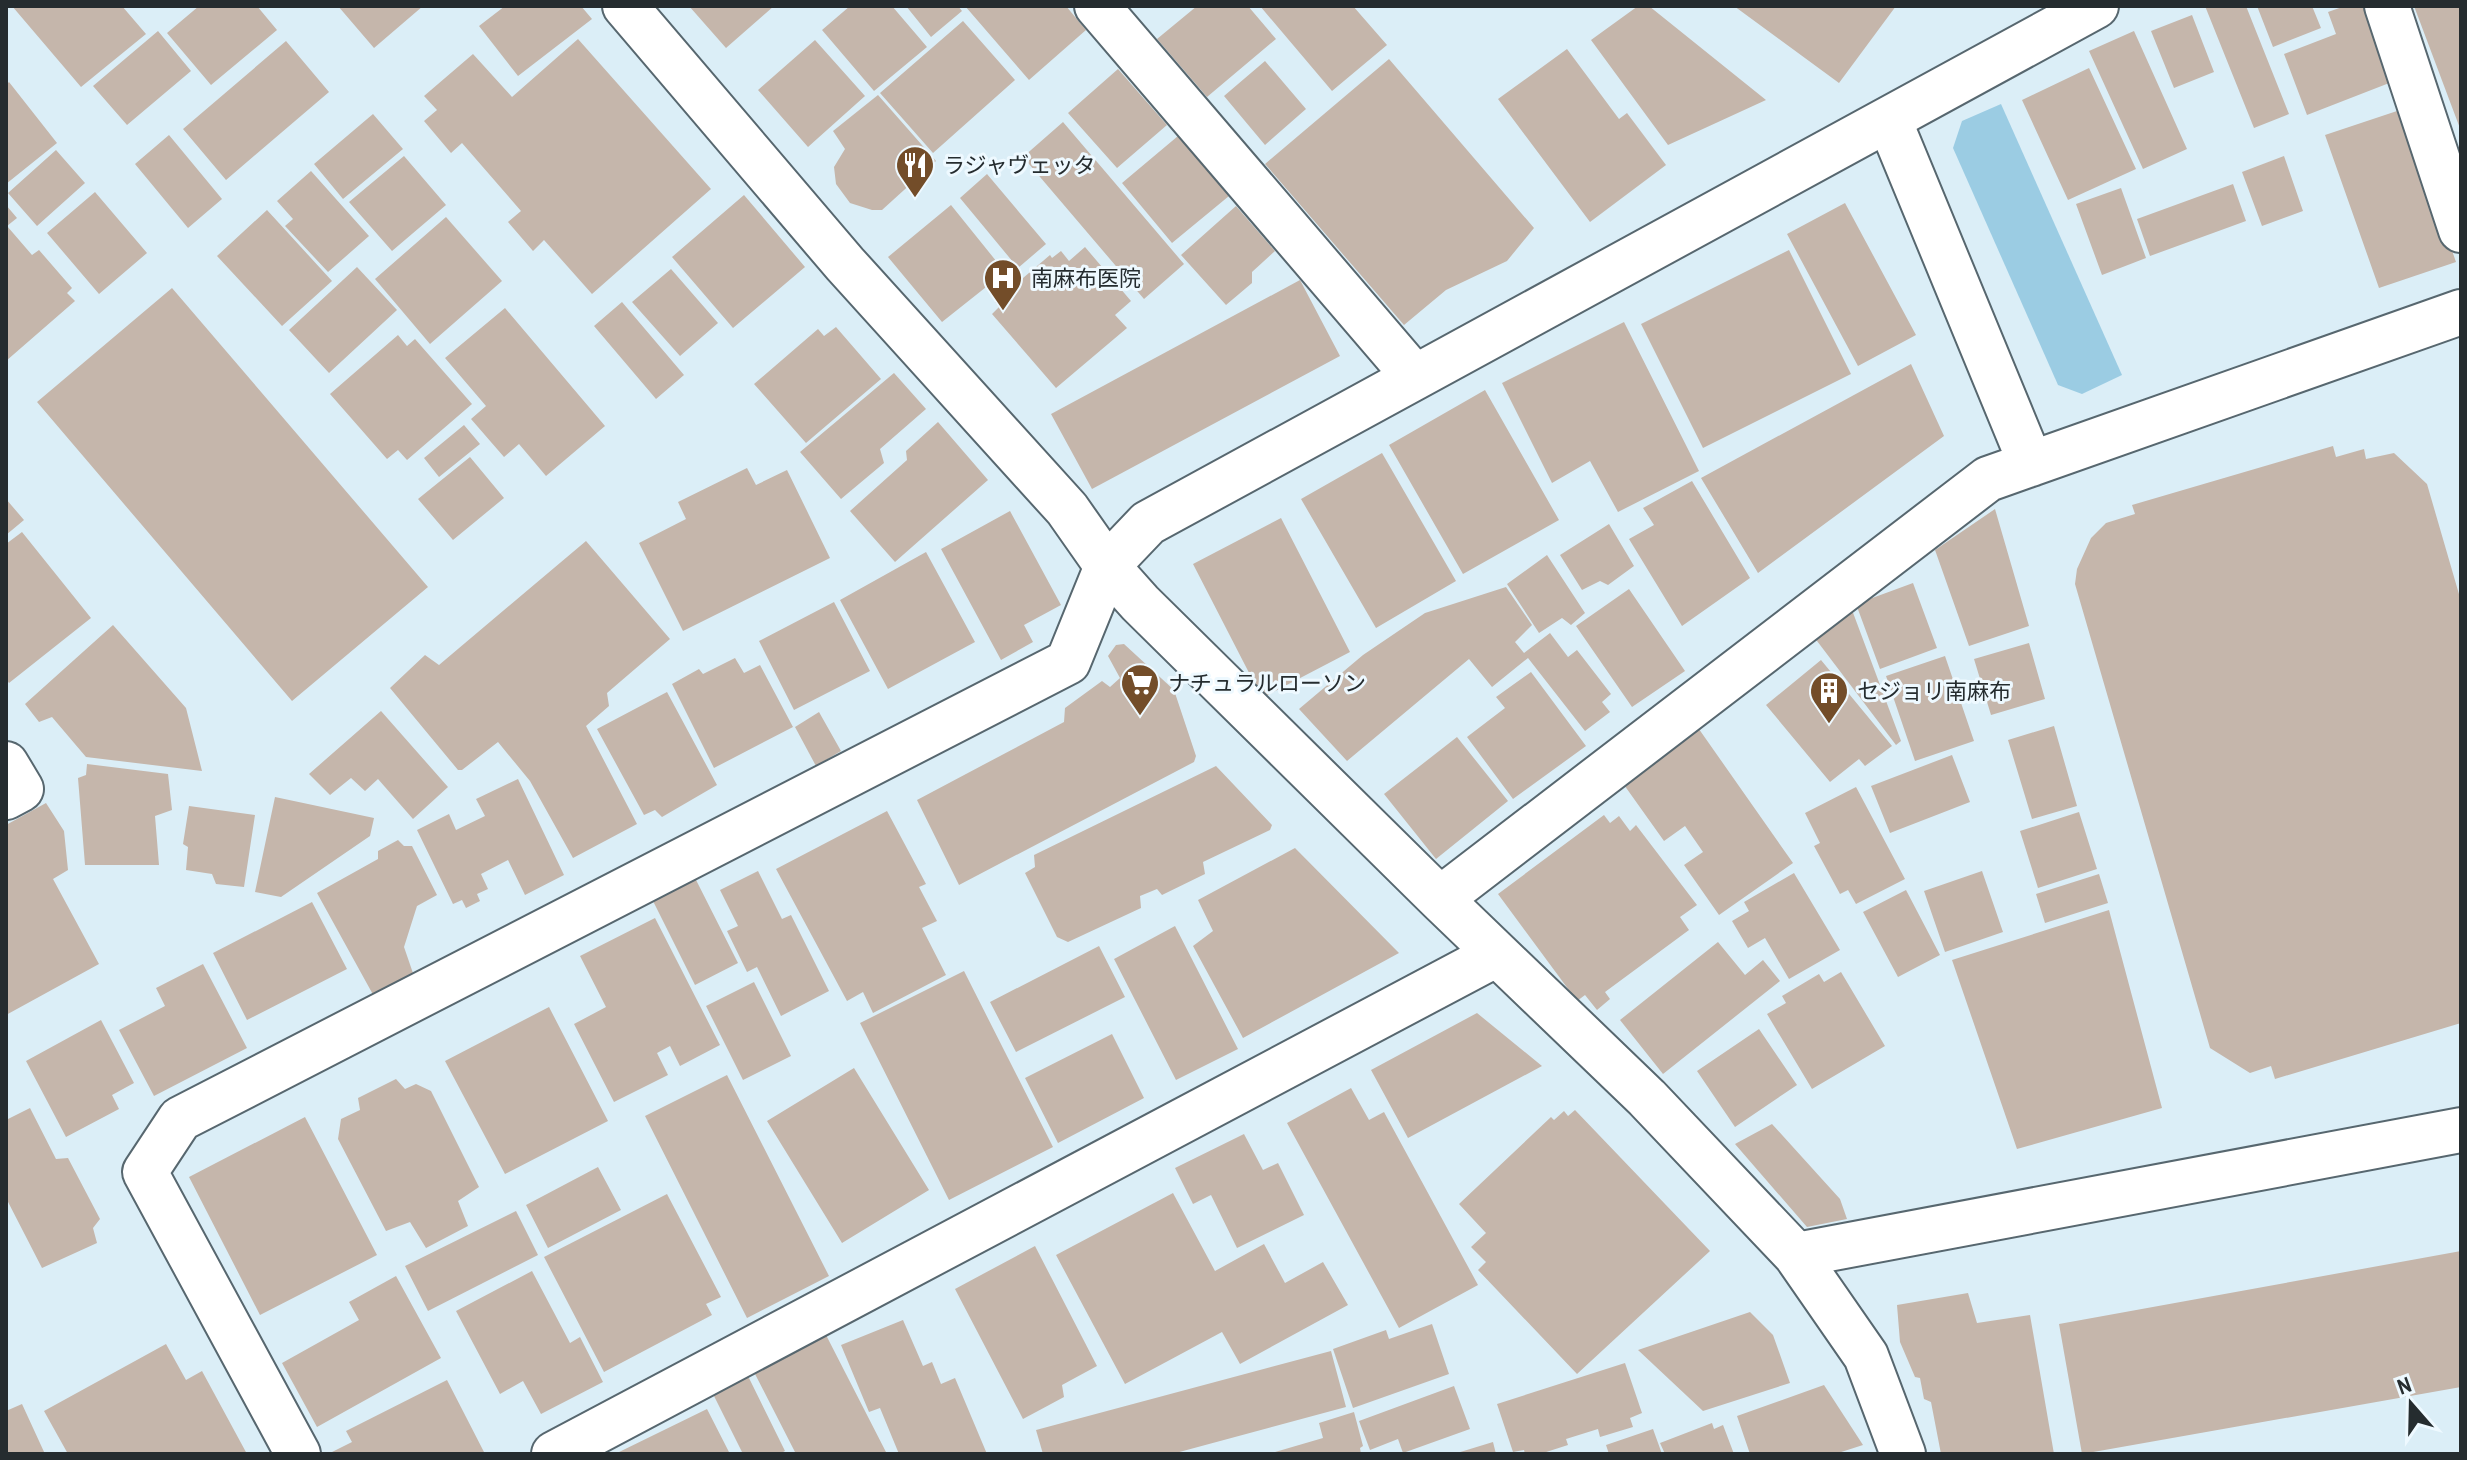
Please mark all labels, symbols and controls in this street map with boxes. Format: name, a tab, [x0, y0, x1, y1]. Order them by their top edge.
restaurant icon: ラジャヴェッタ	[894, 144, 936, 199]
place label: ラジャヴェッタ	[943, 150, 1095, 180]
hospital icon: 南麻布医院	[982, 257, 1024, 312]
place label: 南麻布医院	[1031, 263, 1141, 293]
supermarket icon: ナチュラルローソン	[1119, 662, 1161, 717]
place label: ナチュラルローソン	[1168, 668, 1366, 698]
building icon: セジョリ南麻布	[1808, 670, 1850, 725]
place label: セジョリ南麻布	[1857, 676, 2011, 706]
north arrow	[2371, 1364, 2451, 1444]
text: N	[2393, 1369, 2415, 1402]

